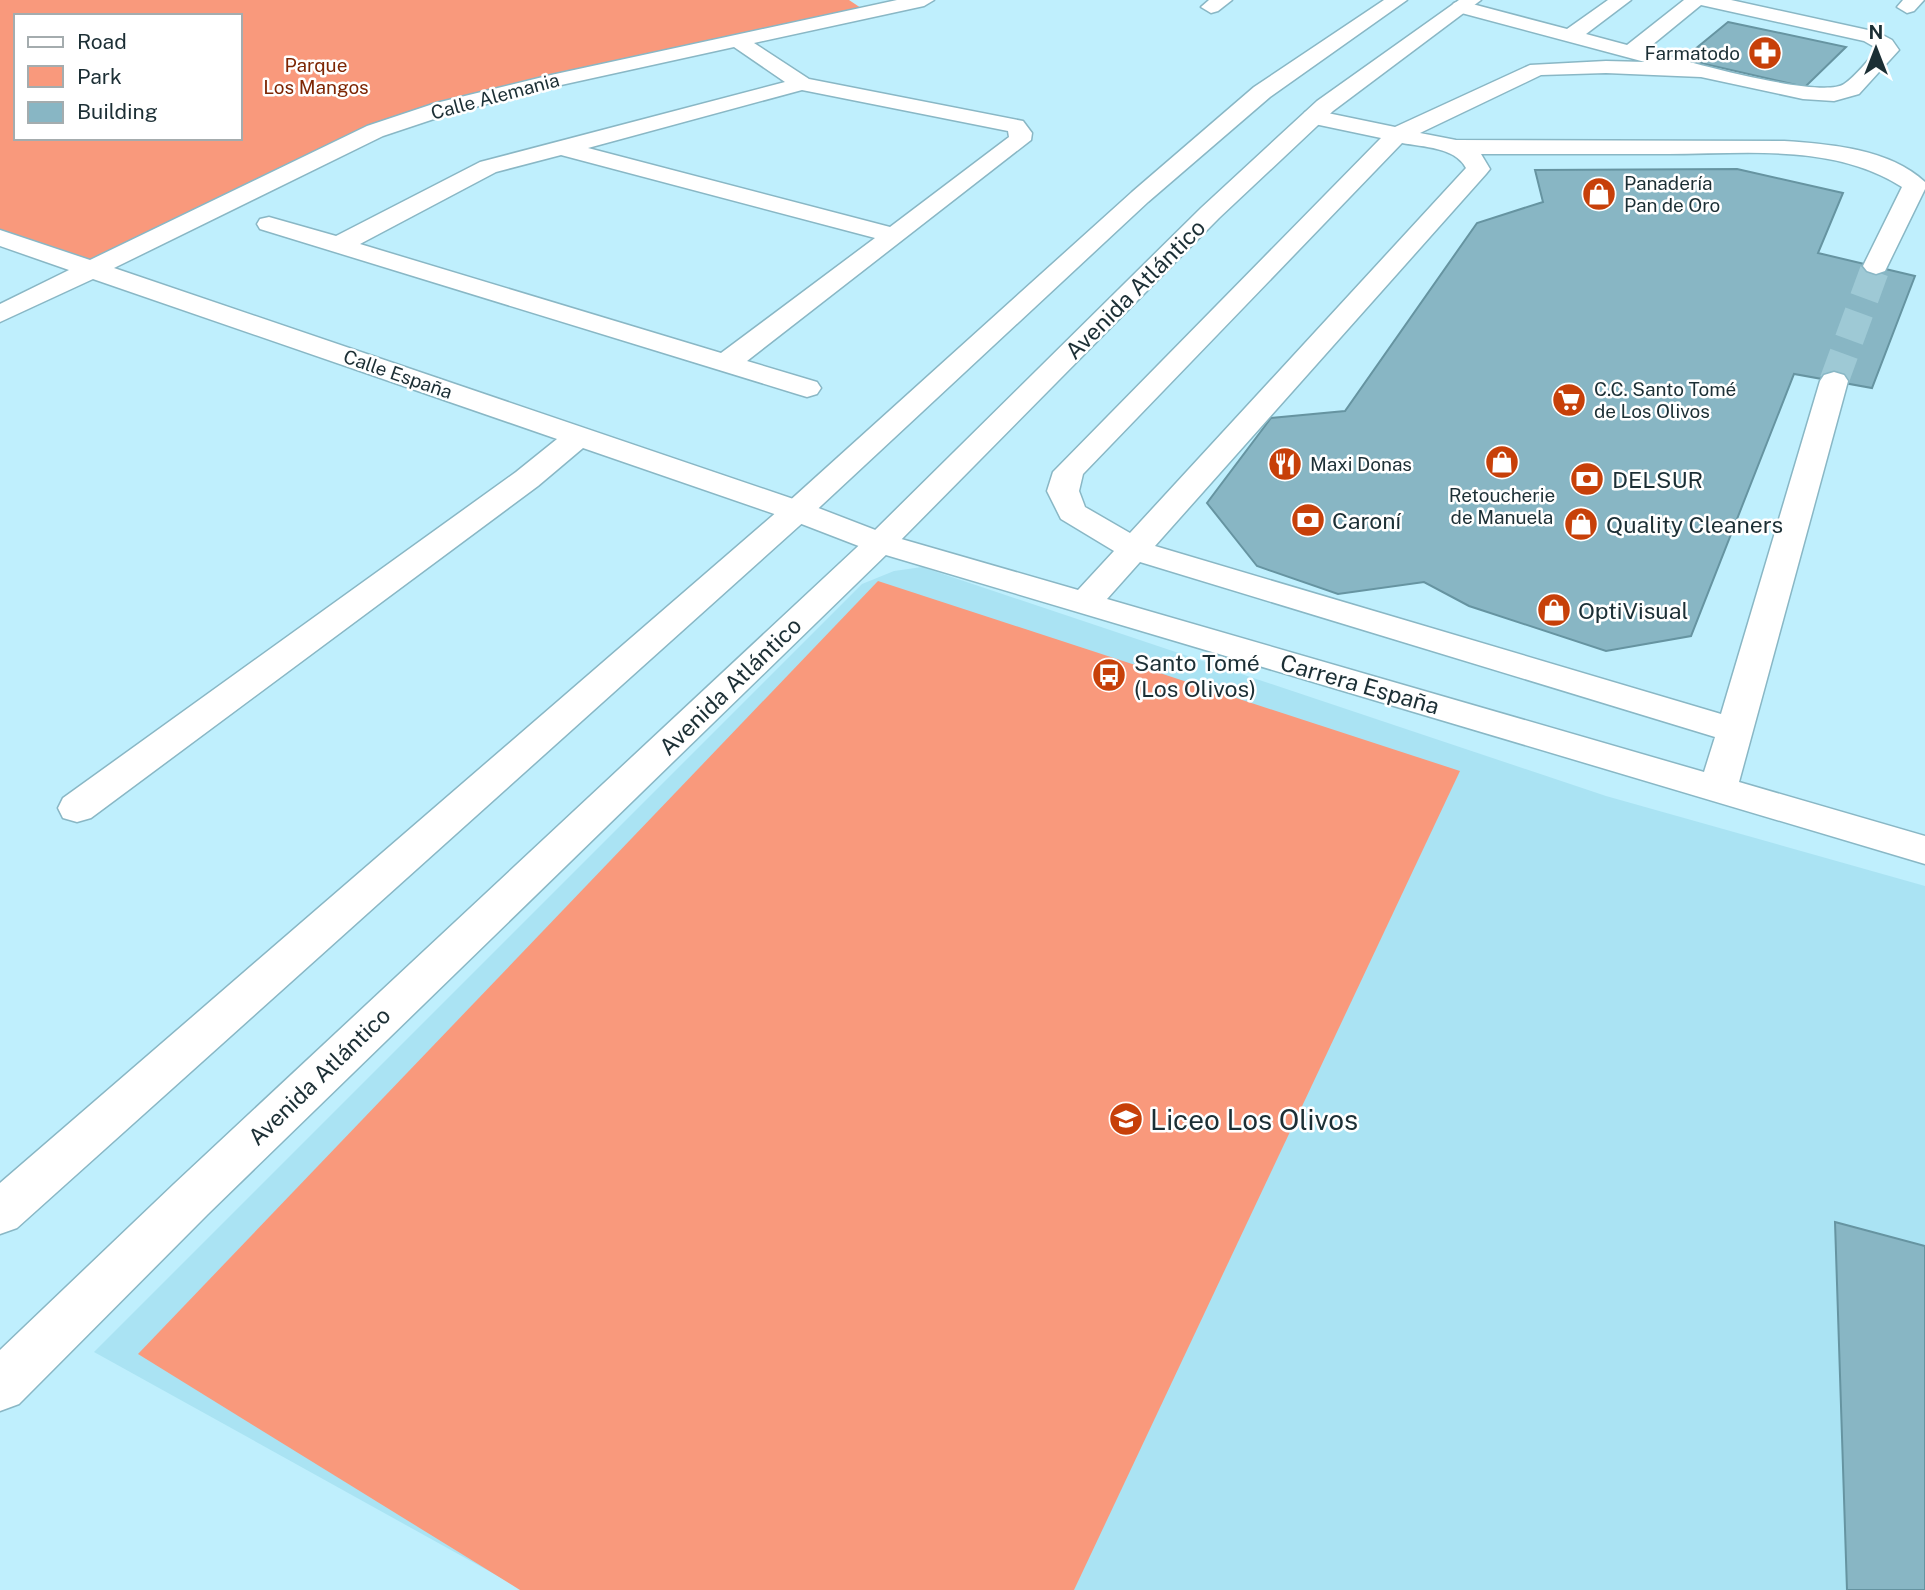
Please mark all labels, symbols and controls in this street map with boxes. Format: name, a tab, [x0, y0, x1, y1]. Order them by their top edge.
legend	[14, 14, 242, 140]
north arrow	[1841, 14, 1911, 84]
text: N	[1869, 21, 1883, 43]
text: Road	[77, 29, 127, 54]
pharmacy icon: Farmatodo	[1746, 34, 1784, 72]
place label: Farmatodo	[1645, 42, 1740, 64]
park label: Parque Los Mangos	[263, 54, 369, 98]
text: Park	[77, 64, 122, 89]
street label: Calle Alemania	[428, 68, 562, 124]
text: Building	[77, 99, 158, 124]
place label: Panadería Pan de Oro	[1624, 172, 1720, 216]
shop icon: Panadería Pan de Oro	[1580, 175, 1618, 213]
street label: Avenida Atlántico	[1059, 213, 1211, 365]
street label: Calle España	[341, 345, 455, 403]
place label: C.C. Santo Tomé de Los Olivos	[1594, 378, 1736, 422]
supermarket icon: C.C. Santo Tomé de Los Olivos	[1550, 381, 1588, 419]
shop icon: Retoucherie de Manuela	[1483, 443, 1521, 481]
restaurant icon: Maxi Donas	[1266, 445, 1304, 483]
place label: Maxi Donas	[1310, 453, 1412, 475]
bank icon: DELSUR	[1568, 460, 1606, 498]
place label: DELSUR	[1612, 466, 1703, 493]
place label: Retoucherie de Manuela	[1449, 484, 1555, 528]
bank icon: Caroní	[1289, 501, 1327, 539]
shop icon: Quality Cleaners	[1562, 505, 1600, 543]
place label: Caroní	[1332, 507, 1401, 534]
place label: Quality Cleaners	[1606, 511, 1783, 538]
shop icon: OptiVisual	[1535, 591, 1573, 629]
place label: OptiVisual	[1578, 597, 1688, 624]
street label: Avenida Atlántico	[653, 611, 807, 761]
street label: Carrera España	[1277, 648, 1443, 720]
place label: Santo Tomé (Los Olivos)	[1134, 649, 1260, 702]
bus stop icon: Santo Tomé (Los Olivos)	[1090, 656, 1128, 694]
street label: Avenida Atlántico	[242, 1001, 396, 1151]
school or university icon: Liceo Los Olivos	[1107, 1100, 1145, 1138]
place label: Liceo Los Olivos	[1150, 1103, 1358, 1136]

